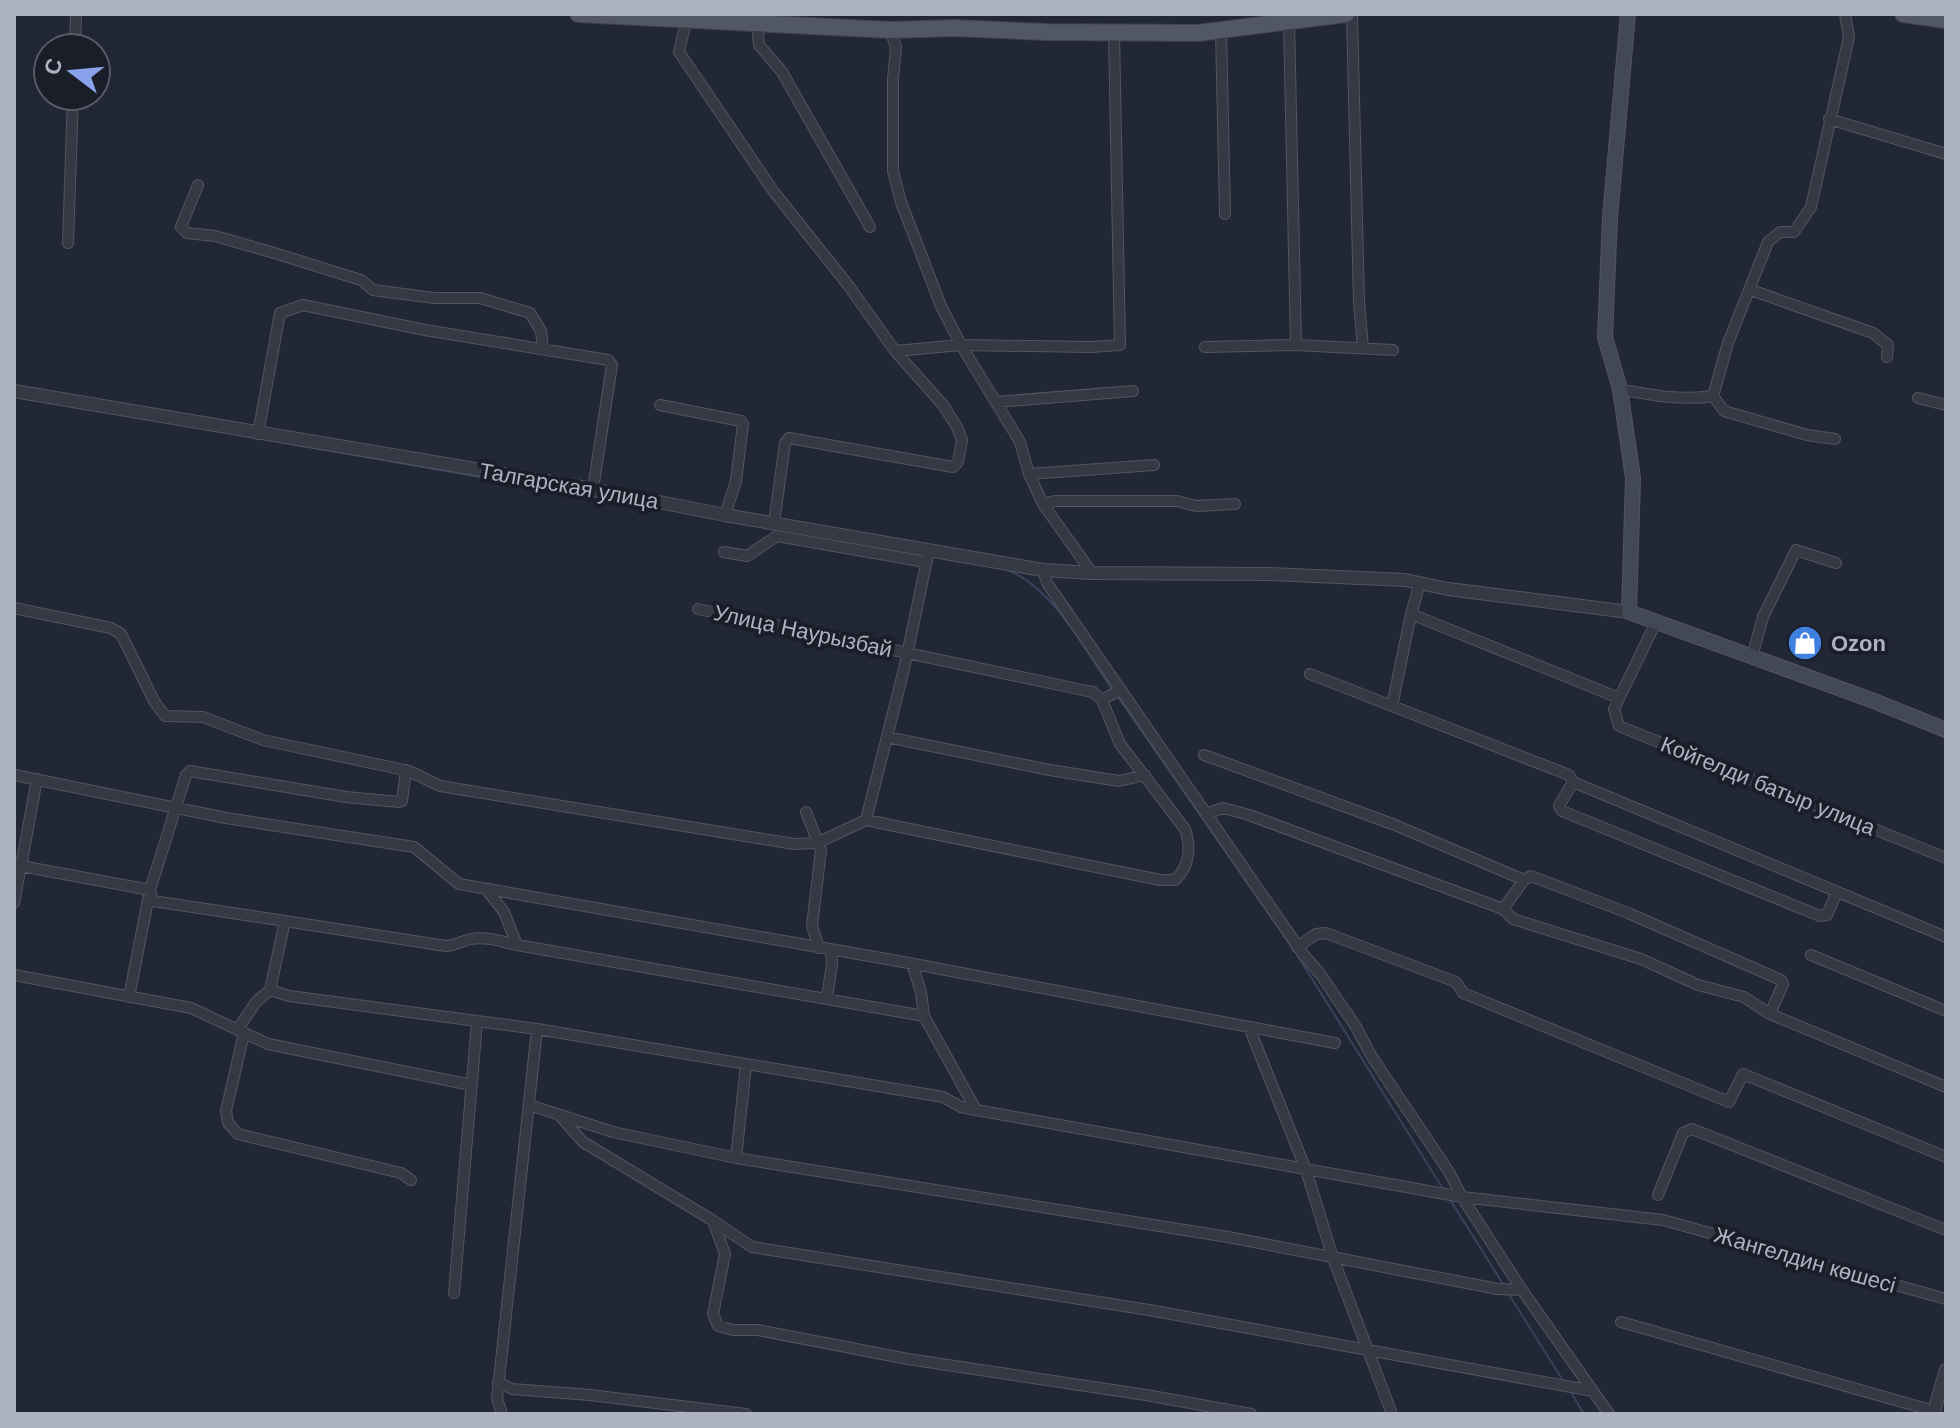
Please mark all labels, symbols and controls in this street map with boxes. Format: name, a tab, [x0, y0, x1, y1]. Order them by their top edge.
north arrow	[32, 32, 112, 112]
text: С	[39, 55, 67, 78]
street label: Талгарская улица	[478, 458, 661, 514]
street label: Улица Наурызбай	[712, 600, 894, 662]
shop icon: Ozon	[1786, 624, 1824, 662]
place label: Ozon	[1831, 631, 1886, 656]
street label: Койгелди батыр улица	[1657, 732, 1880, 841]
street label: Жангелдин көшесі	[1711, 1222, 1899, 1298]

